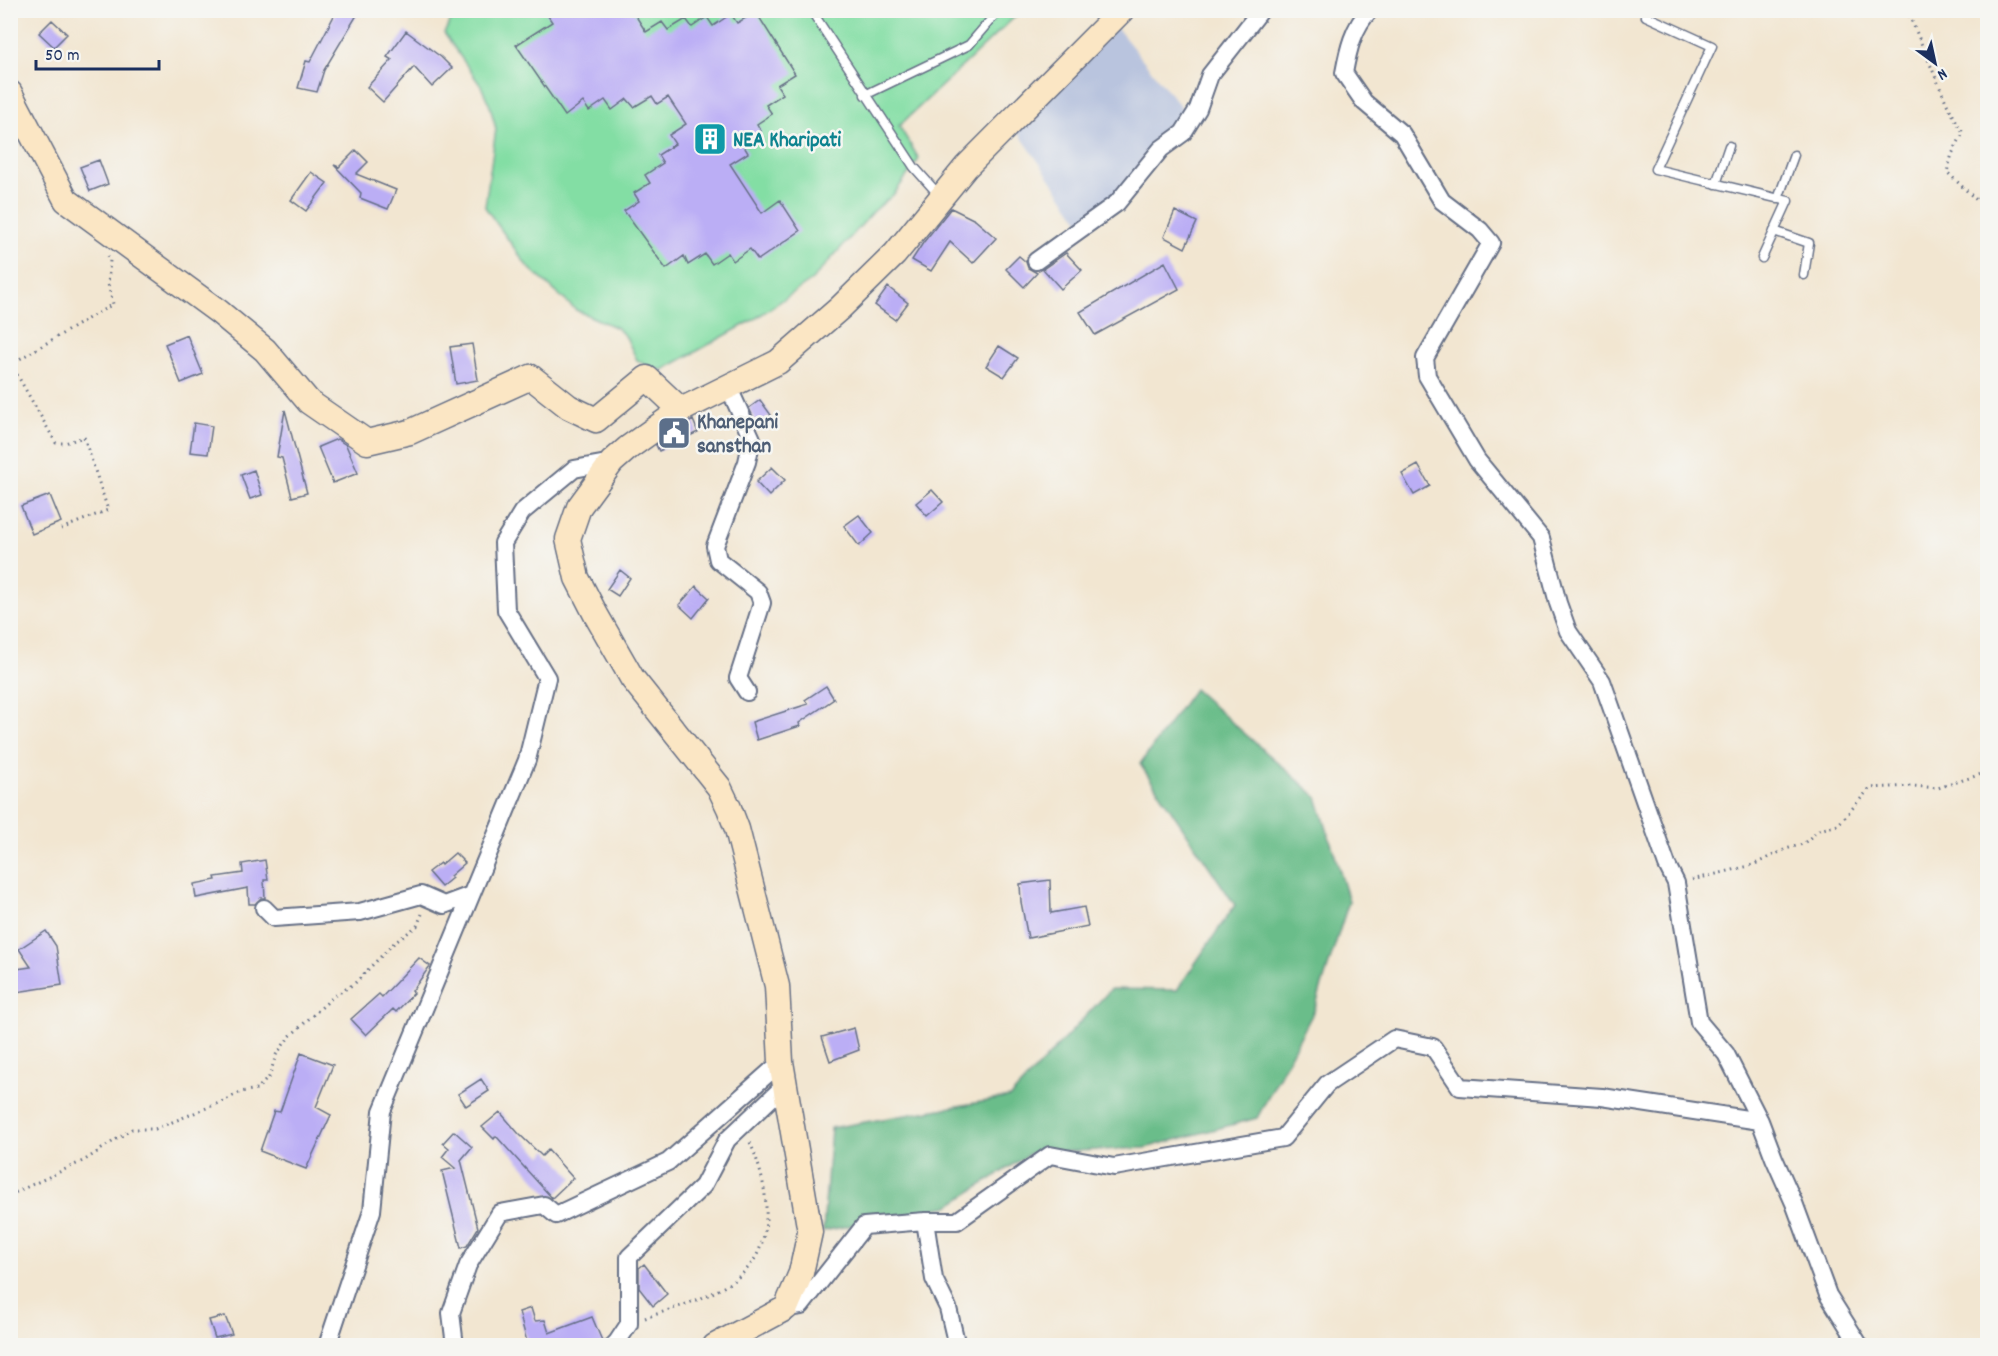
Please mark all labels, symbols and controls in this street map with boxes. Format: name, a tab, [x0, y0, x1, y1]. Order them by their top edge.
scale bar	[36, 33, 159, 71]
north arrow	[1905, 33, 1965, 93]
text: 50 m	[45, 44, 80, 69]
text: N	[1932, 62, 1951, 85]
building icon: NEA Kharipati	[692, 121, 728, 157]
place label: NEA Kharipati	[733, 127, 841, 157]
place label: Khanepani sansthan	[697, 409, 778, 463]
public building icon: Khanepani sansthan	[656, 415, 692, 451]

